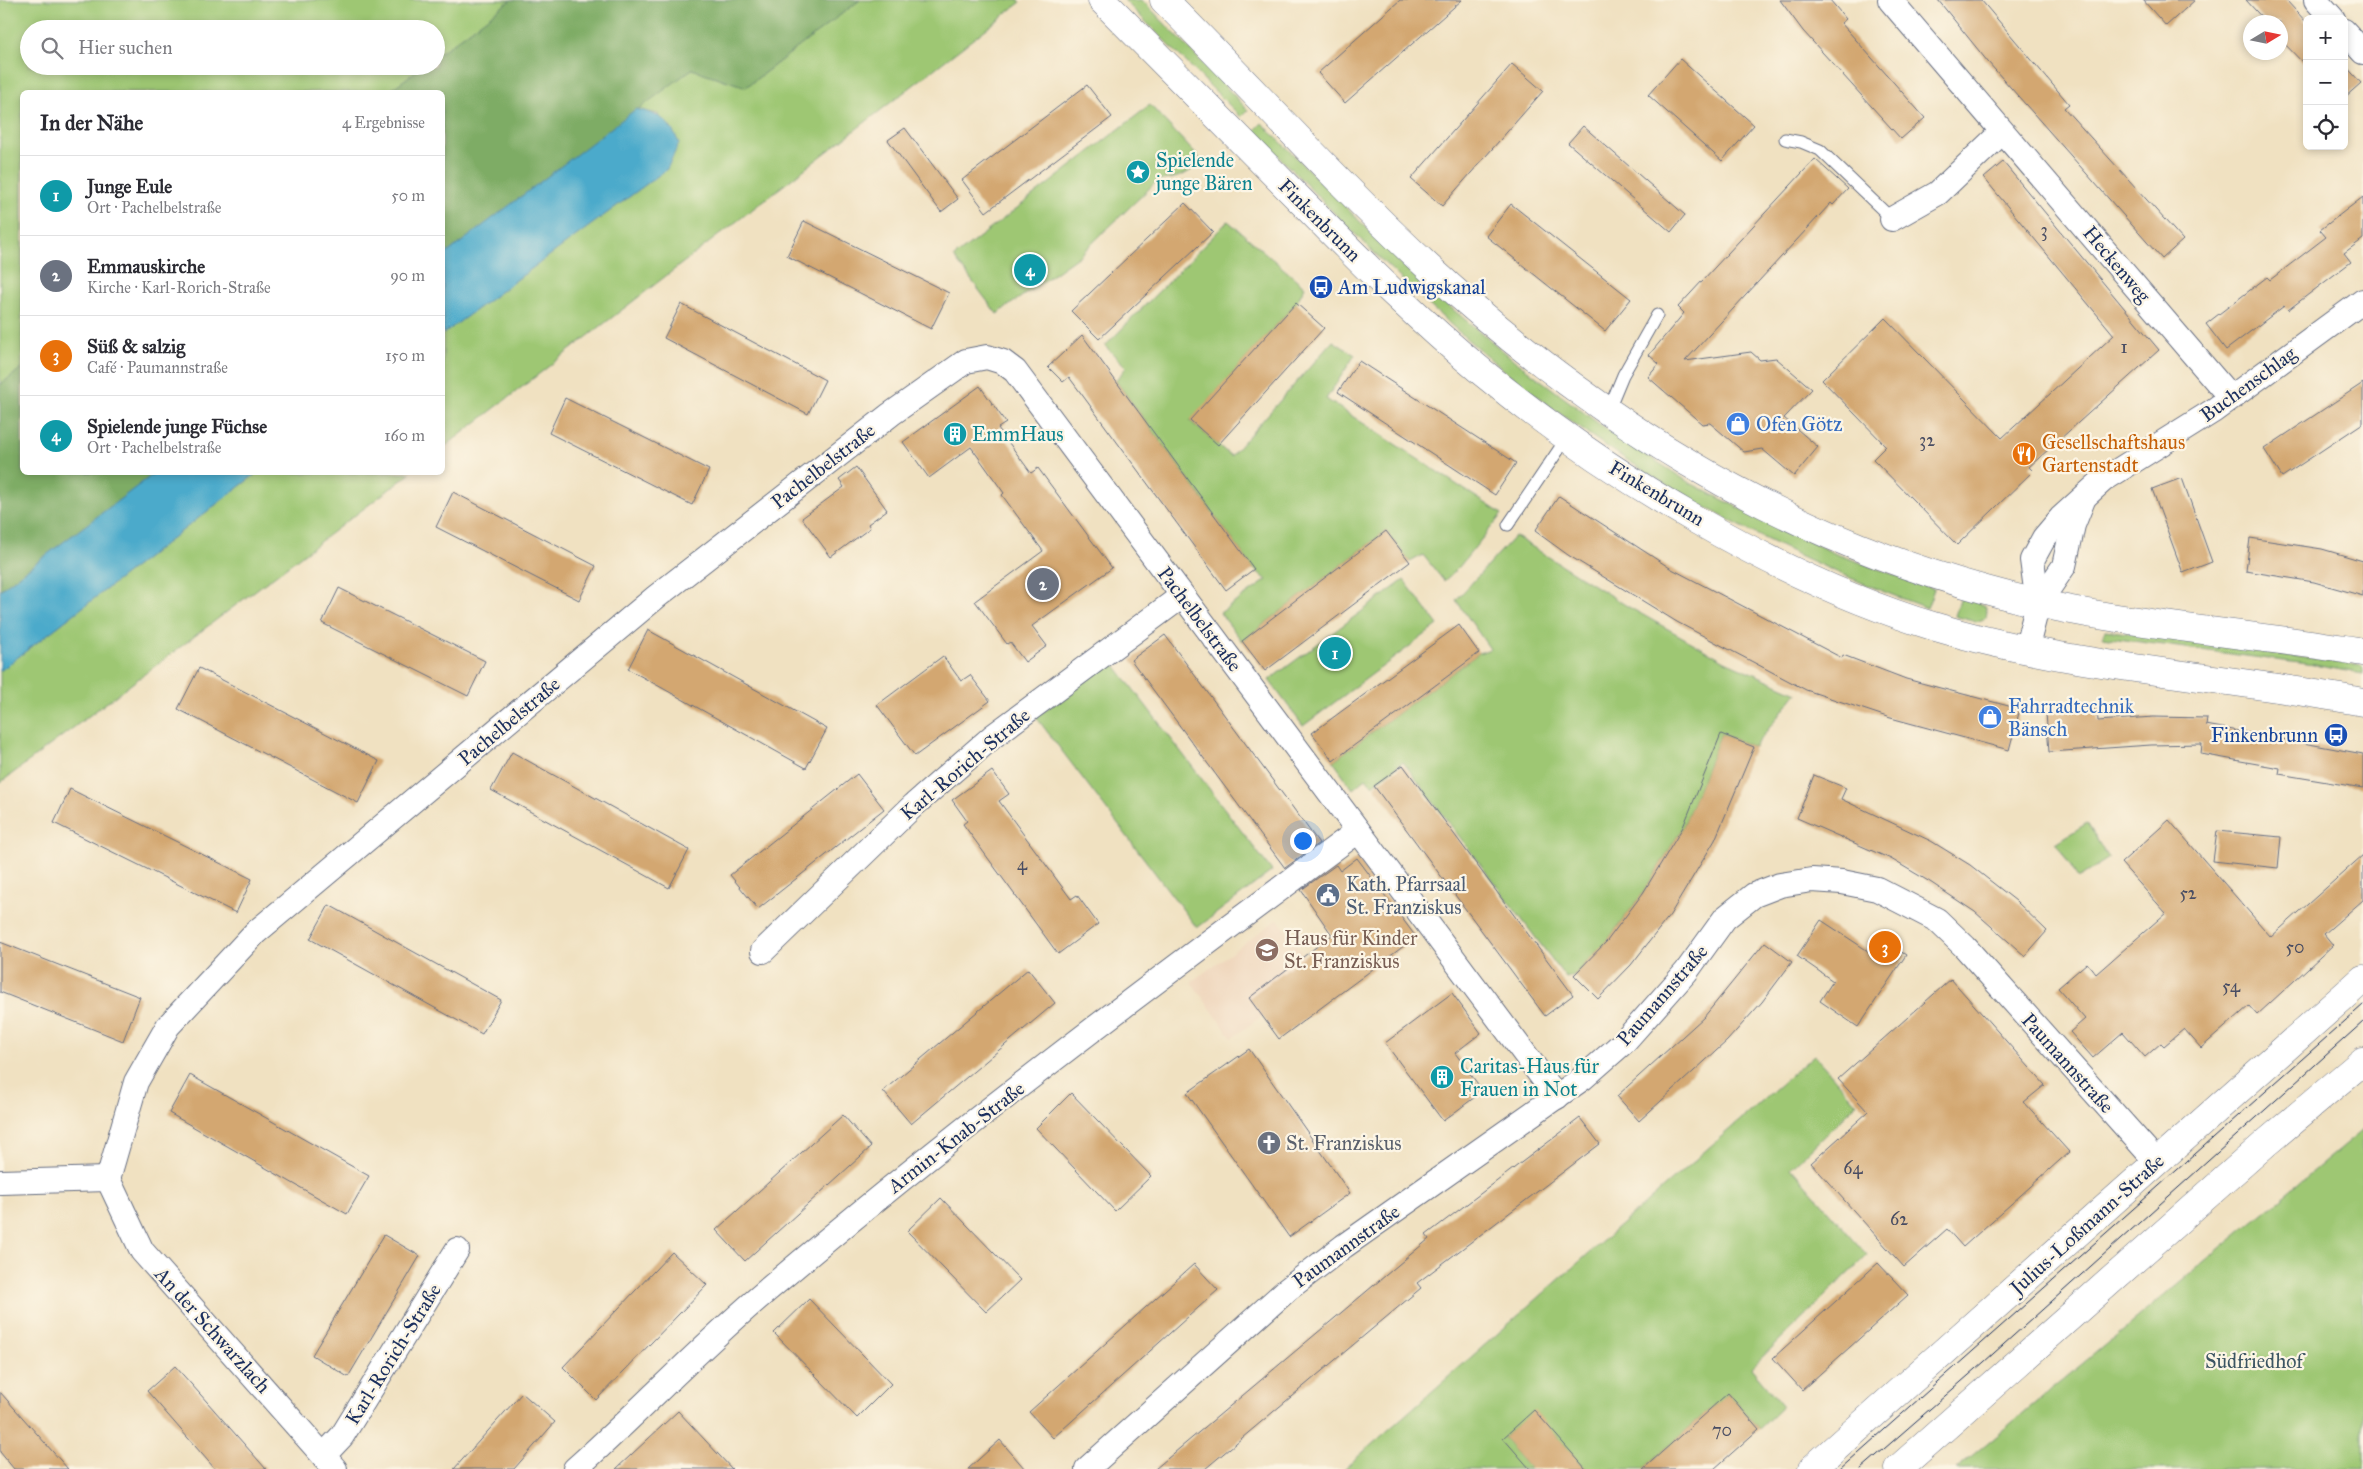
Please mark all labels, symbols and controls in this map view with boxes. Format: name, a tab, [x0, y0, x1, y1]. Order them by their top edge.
north arrow	[2243, 15, 2288, 60]
map controls	[2303, 15, 2348, 150]
button: +	[2303, 15, 2348, 60]
search box	[20, 20, 445, 75]
icon: search	[38, 34, 66, 62]
text: Hier suchen	[78, 36, 172, 59]
button: −	[2303, 60, 2348, 105]
button: locate	[2303, 105, 2348, 150]
text: In der Nähe	[40, 110, 143, 136]
text: 4 Ergebnisse	[342, 113, 425, 132]
place label: Spielende junge Bären	[1153, 148, 1253, 196]
place icon: Spielende junge Bären	[1125, 159, 1151, 185]
street label: Finkenbrunn	[1274, 174, 1366, 266]
text: Junge Eule	[87, 175, 172, 198]
text: 1	[53, 186, 59, 205]
text: 50 m	[391, 186, 425, 205]
text: Ort · Pachelbelstraße	[87, 198, 221, 217]
house number: 3	[2040, 219, 2048, 241]
street label: Heckenweg	[2077, 221, 2156, 308]
pin: 4	[1014, 251, 1046, 289]
text: Emmauskirche	[87, 255, 205, 278]
text: 2	[52, 266, 60, 285]
text: 90 m	[390, 266, 425, 285]
bus stop icon: Am Ludwigskanal	[1308, 274, 1334, 300]
place label: Am Ludwigskanal	[1337, 275, 1486, 300]
text: Kirche · Karl-Rorich-Straße	[87, 278, 271, 297]
text: Süß & salzig	[87, 335, 185, 358]
house number: 1	[2120, 336, 2128, 358]
street label: Buchenschlag	[2195, 341, 2302, 428]
text: 3	[53, 346, 59, 365]
text: 150 m	[385, 346, 425, 365]
text: Café · Paumannstraße	[87, 358, 228, 377]
shop icon: Ofen Götz	[1725, 411, 1751, 437]
place label: Ofen Götz	[1756, 412, 1842, 436]
text: Spielende junge Füchse	[87, 415, 267, 438]
street label: Pachelbelstraße	[766, 418, 880, 514]
building icon: EmmHaus	[942, 421, 968, 447]
place label: EmmHaus	[972, 422, 1064, 446]
text: 4	[52, 426, 60, 445]
text: 160 m	[384, 426, 425, 445]
house number: 32	[1919, 429, 1935, 451]
place label: Gesellschaftshaus Gartenstadt	[2042, 430, 2185, 477]
text: Ort · Pachelbelstraße	[87, 438, 221, 457]
restaurant icon: Gesellschaftshaus Gartenstadt	[2011, 441, 2037, 467]
street label: Finkenbrunn	[1605, 455, 1709, 531]
street label: Pachelbelstraße	[1153, 562, 1247, 676]
pin: 2	[1027, 565, 1059, 603]
pin: 1	[1319, 634, 1351, 672]
street label: Pachelbelstraße	[453, 672, 565, 770]
place label: Fahrradtechnik Bänsch	[2008, 694, 2135, 741]
street label: Karl-Rorich-Straße	[895, 703, 1035, 825]
shop icon: Fahrradtechnik Bänsch	[1977, 704, 2003, 730]
bus stop icon: Finkenbrunn	[2323, 722, 2349, 748]
place label: Finkenbrunn	[2211, 723, 2318, 747]
your location	[1290, 828, 1316, 854]
house number: 4	[1017, 853, 1028, 875]
place label: Kath. Pfarrsaal St. Franziskus	[1346, 872, 1467, 919]
public building icon: Kath. Pfarrsaal St. Franziskus	[1315, 882, 1341, 908]
house number: 52	[2179, 882, 2197, 904]
place label: Haus für Kinder St. Franziskus	[1284, 926, 1418, 973]
pin: 3	[1869, 928, 1901, 966]
house number: 50	[2286, 936, 2304, 958]
school or university icon: Haus für Kinder St. Franziskus	[1254, 937, 1280, 963]
street label: Paumannstraße	[1612, 940, 1712, 1050]
house number: 54	[2222, 975, 2241, 997]
street label: Paumannstraße	[2017, 1008, 2119, 1118]
place label: Caritas-Haus für Frauen in Not	[1460, 1054, 1599, 1101]
building icon: Caritas-Haus für Frauen in Not	[1429, 1064, 1455, 1090]
street label: Armin-Knab-Straße	[882, 1076, 1029, 1198]
church icon: St. Franziskus	[1256, 1130, 1282, 1156]
place label: St. Franziskus	[1286, 1131, 1402, 1155]
street label: Julius-Loßmann-Straße	[2004, 1149, 2170, 1302]
house number: 64	[1843, 1157, 1864, 1179]
street label: Paumannstraße	[1288, 1199, 1404, 1293]
house number: 62	[1890, 1208, 1908, 1230]
street label: An der Schwarzlach	[149, 1261, 276, 1398]
street label: Karl-Rorich-Straße	[340, 1279, 446, 1429]
park label: Südfriedhof	[2205, 1349, 2306, 1373]
house number: 70	[1712, 1419, 1732, 1441]

